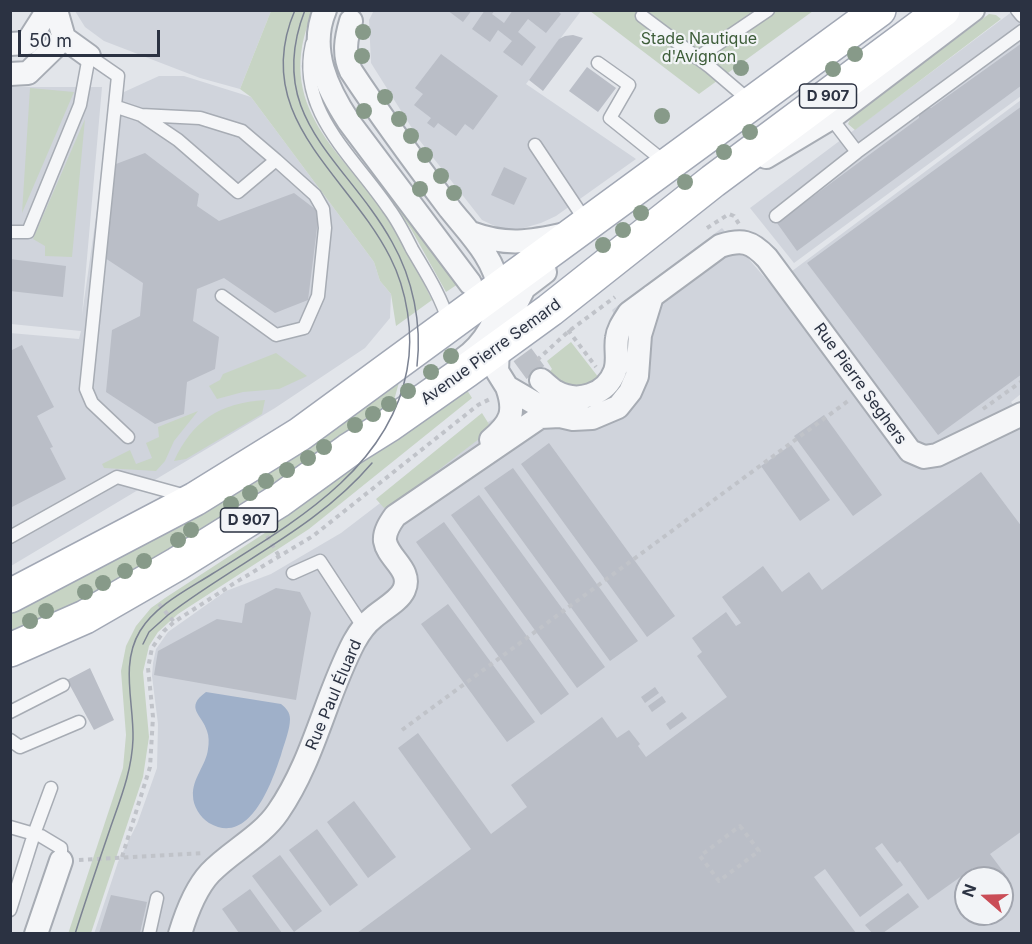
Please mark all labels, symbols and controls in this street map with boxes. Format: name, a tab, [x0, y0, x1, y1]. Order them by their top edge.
scale bar	[21, 18, 164, 56]
park label: Stade Nautique d'Avignon	[641, 29, 757, 67]
text: 50 m	[29, 30, 72, 51]
road number: D 907	[800, 84, 856, 108]
street label: Avenue Pierre Semard	[417, 295, 565, 409]
street label: Rue Pierre Seghers	[809, 319, 911, 449]
road number: D 907	[220, 508, 278, 532]
street label: Rue Paul Éluard	[302, 637, 366, 753]
north arrow	[954, 866, 1014, 926]
text: N	[957, 881, 980, 900]

